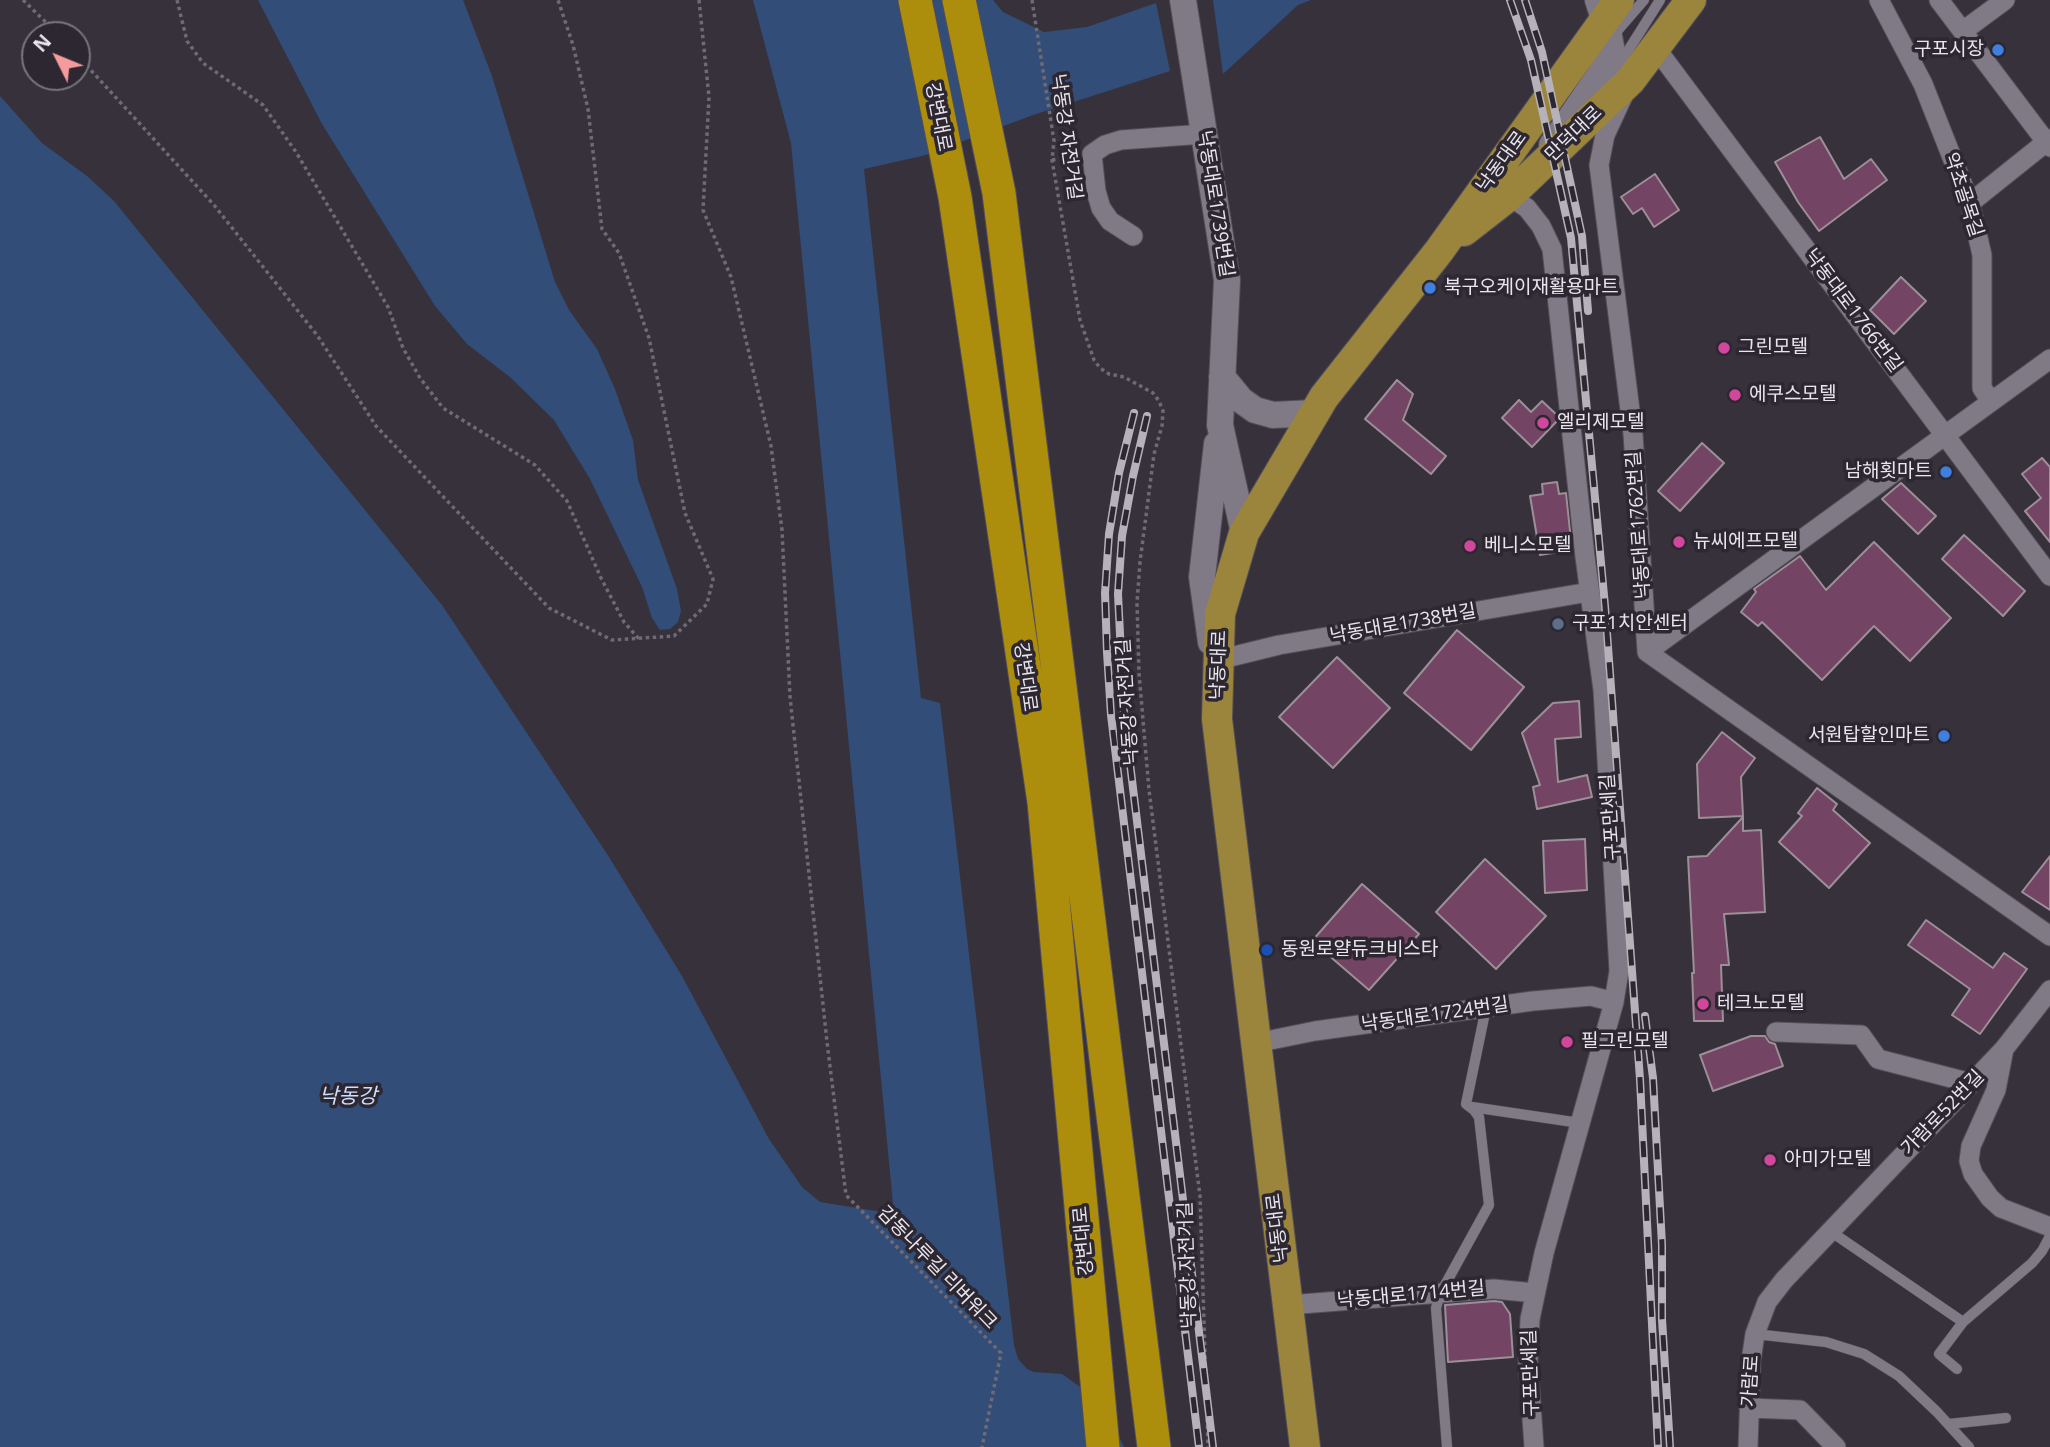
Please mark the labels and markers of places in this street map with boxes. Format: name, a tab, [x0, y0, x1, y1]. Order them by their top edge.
place label: 구포시장	[1914, 39, 1984, 61]
marker: 구포시장	[1990, 42, 2006, 58]
place label: 북구오케이재활용마트	[1444, 277, 1619, 299]
marker: 북구오케이재활용마트	[1422, 280, 1438, 296]
place label: 그린모텔	[1738, 337, 1808, 359]
marker: 그린모텔	[1716, 340, 1732, 356]
place label: 에쿠스모텔	[1749, 384, 1836, 406]
marker: 에쿠스모텔	[1727, 387, 1743, 403]
place label: 엘리제모텔	[1557, 412, 1644, 434]
marker: 엘리제모텔	[1535, 415, 1551, 431]
place label: 남해횟마트	[1845, 461, 1932, 483]
marker: 남해횟마트	[1938, 464, 1954, 480]
place label: 뉴씨에프모텔	[1693, 531, 1798, 553]
marker: 뉴씨에프모텔	[1671, 534, 1687, 550]
place label: 베니스모텔	[1484, 535, 1571, 557]
marker: 베니스모텔	[1462, 538, 1478, 554]
place label: 구포1치안센터	[1572, 613, 1688, 635]
marker: 구포1치안센터	[1550, 616, 1566, 632]
place label: 서원탑할인마트	[1808, 725, 1930, 747]
marker: 서원탑할인마트	[1936, 728, 1952, 744]
place label: 동원로얄듀크비스타	[1281, 939, 1438, 961]
marker: 동원로얄듀크비스타	[1259, 942, 1275, 958]
place label: 테크노모텔	[1717, 993, 1804, 1015]
marker: 테크노모텔	[1695, 996, 1711, 1012]
place label: 필그린모텔	[1581, 1031, 1668, 1053]
marker: 필그린모텔	[1559, 1034, 1575, 1050]
place label: 아미가모텔	[1784, 1149, 1871, 1171]
marker: 아미가모텔	[1762, 1152, 1778, 1168]

